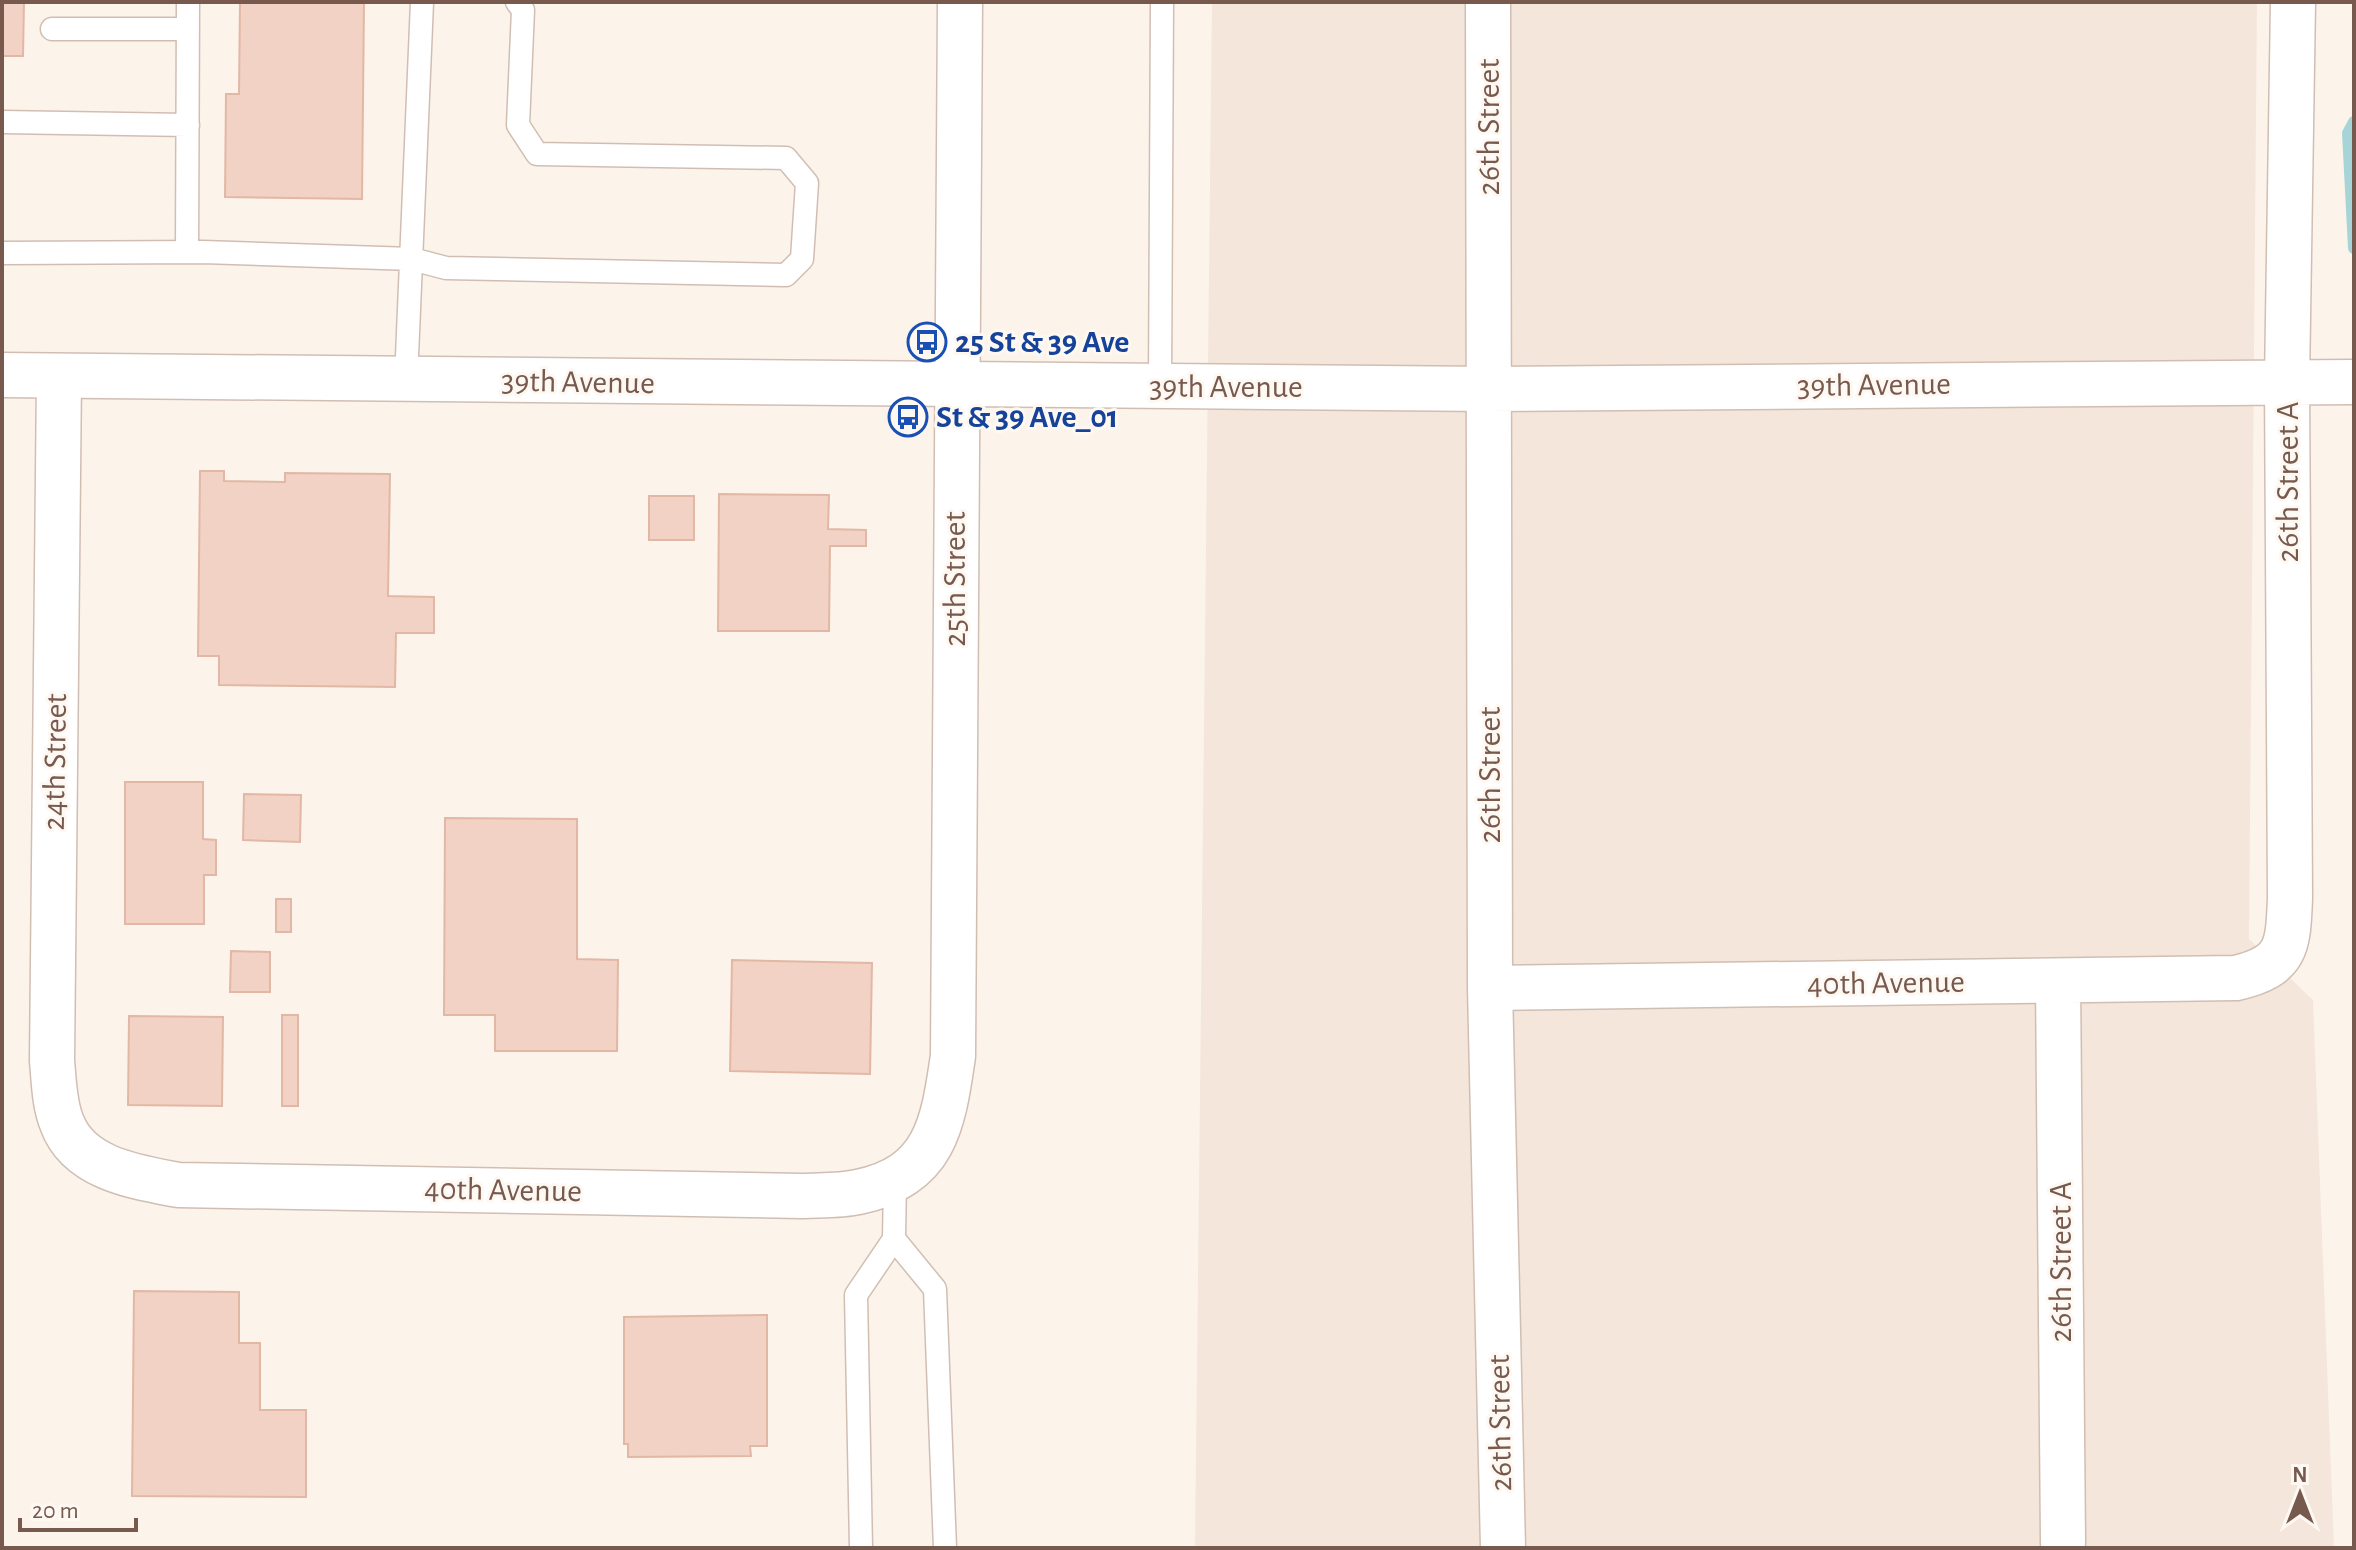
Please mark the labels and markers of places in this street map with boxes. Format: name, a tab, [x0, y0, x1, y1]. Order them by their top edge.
bus stop icon: 25 St & 39 Ave	[906, 321, 948, 363]
place label: 25 St & 39 Ave	[955, 326, 1129, 358]
bus stop icon: St & 39 Ave_01	[887, 396, 929, 438]
place label: St & 39 Ave_01	[936, 401, 1118, 433]

